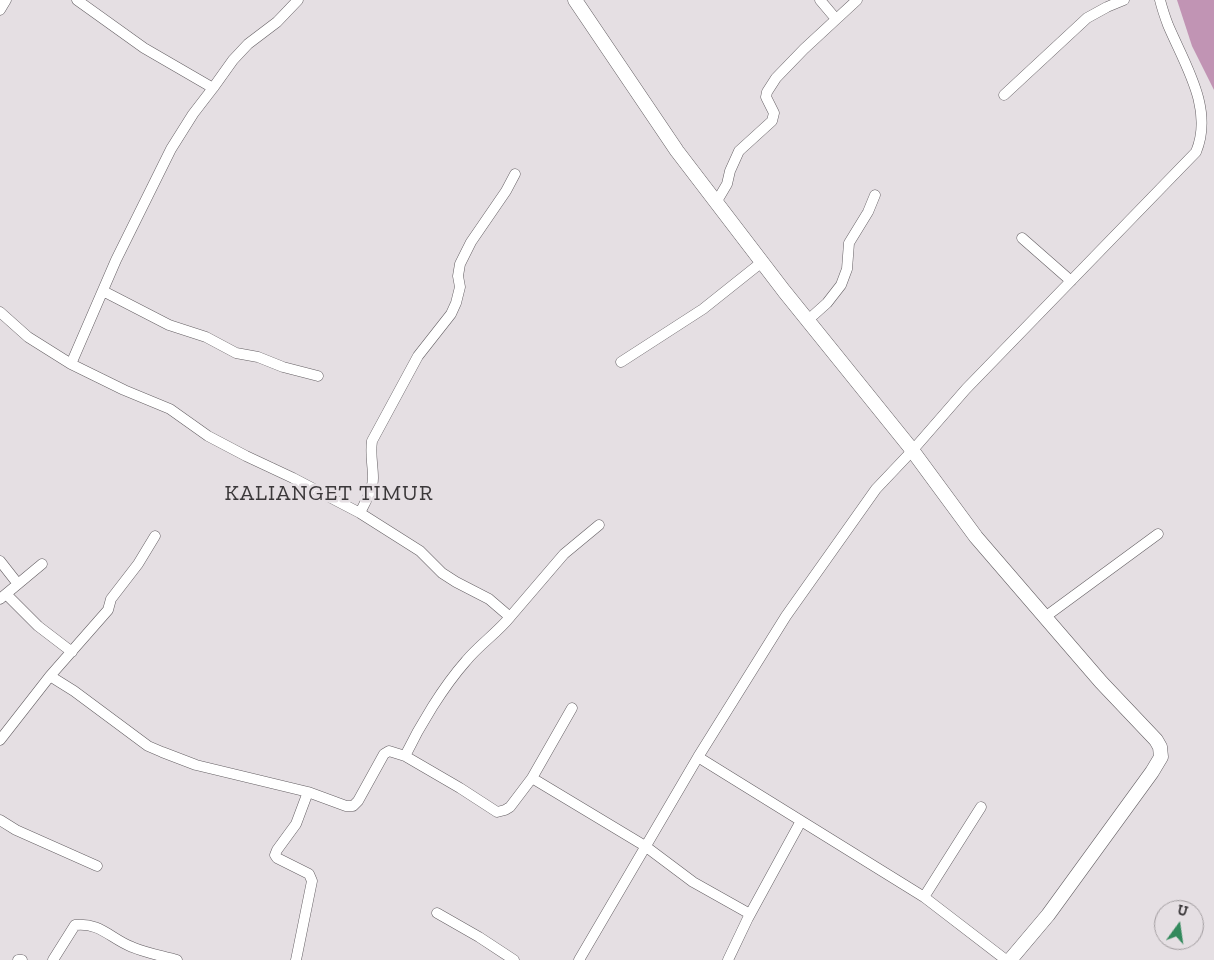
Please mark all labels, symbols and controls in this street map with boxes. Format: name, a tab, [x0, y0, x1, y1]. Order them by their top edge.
district label: KALIANGET TIMUR	[223, 481, 435, 507]
north arrow	[1154, 900, 1204, 950]
text: U	[1176, 901, 1189, 920]

